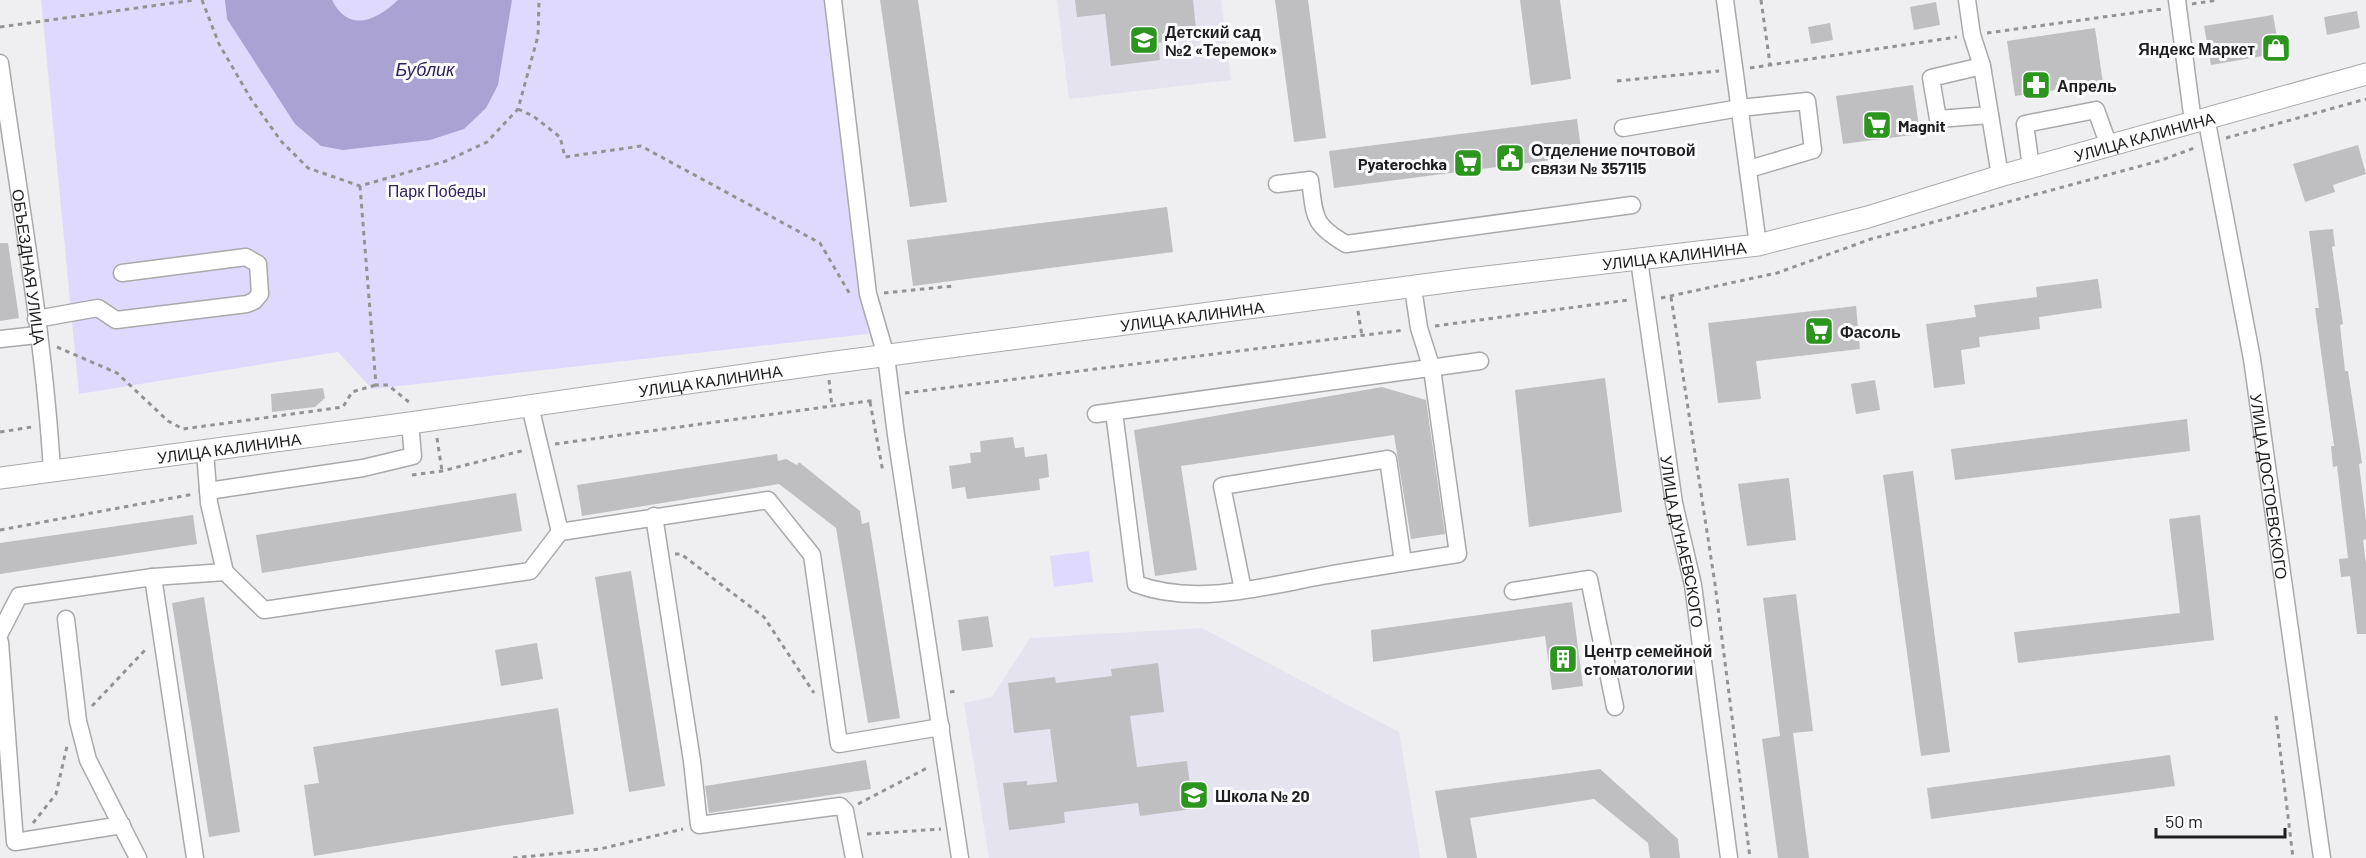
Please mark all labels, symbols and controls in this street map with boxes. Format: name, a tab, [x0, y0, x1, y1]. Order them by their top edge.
place label: Детский сад №2 «Теремок»	[1165, 22, 1277, 59]
school or university icon: Детский сад №2 «Теремок»	[1128, 24, 1160, 56]
shop icon: Яндекс Маркет	[2260, 32, 2292, 64]
place label: Яндекс Маркет	[2138, 39, 2255, 58]
water label: Бублик	[395, 58, 456, 80]
pharmacy icon: Апрель	[2020, 69, 2052, 101]
place label: Апрель	[2057, 76, 2117, 95]
street label: УЛИЦА КАЛИНИНА	[2072, 107, 2217, 164]
supermarket icon: Magnit	[1861, 109, 1893, 141]
place label: Magnit	[1898, 116, 1946, 135]
place label: Отделение почтовой связи № 357115	[1531, 140, 1696, 177]
public building icon: Отделение почтовой связи № 357115	[1494, 142, 1526, 174]
supermarket icon: Pyaterochka	[1452, 147, 1484, 179]
place label: Pyaterochka	[1358, 154, 1447, 173]
park label: Парк Победы	[388, 181, 486, 200]
street label: ОБЪЕЗДНАЯ УЛИЦА	[9, 188, 50, 346]
street label: УЛИЦА КАЛИНИНА	[1601, 237, 1748, 273]
street label: УЛИЦА КАЛИНИНА	[1119, 296, 1265, 334]
supermarket icon: Фасоль	[1803, 315, 1835, 347]
place label: Фасоль	[1840, 322, 1901, 341]
street label: УЛИЦА КАЛИНИНА	[637, 360, 784, 400]
street label: УЛИЦА ДОСТОЕВСКОГО	[2247, 392, 2292, 581]
street label: УЛИЦА КАЛИНИНА	[156, 428, 302, 466]
street label: УЛИЦА ДУНАЕВСКОГО	[1658, 454, 1708, 629]
place label: Центр cемейной cтоматологии	[1584, 641, 1712, 678]
building icon: Центр cемейной cтоматологии	[1547, 643, 1579, 675]
school or university icon: Школа № 20	[1178, 779, 1210, 811]
place label: Школа № 20	[1215, 786, 1310, 805]
scale bar	[2156, 801, 2285, 839]
text: 50 m	[2165, 810, 2203, 832]

